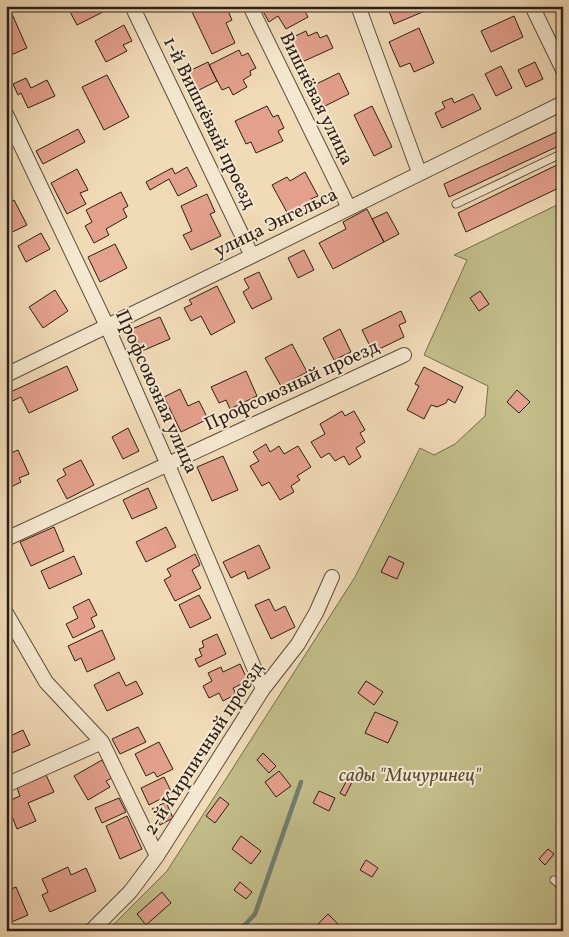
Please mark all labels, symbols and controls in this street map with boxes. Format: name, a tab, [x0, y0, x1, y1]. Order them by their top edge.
street label: Вишнёвая улица	[273, 28, 359, 170]
street label: 1-й Вишнёвый проезд	[156, 33, 262, 214]
street label: улица Энгельса	[210, 182, 342, 264]
street label: Профсоюзная улица	[108, 306, 204, 478]
street label: Профсоюзный проезд	[200, 334, 384, 438]
street label: 2-й Кирпичный проезд	[138, 657, 270, 841]
park label: сады "Мичуринец"	[339, 763, 482, 789]

